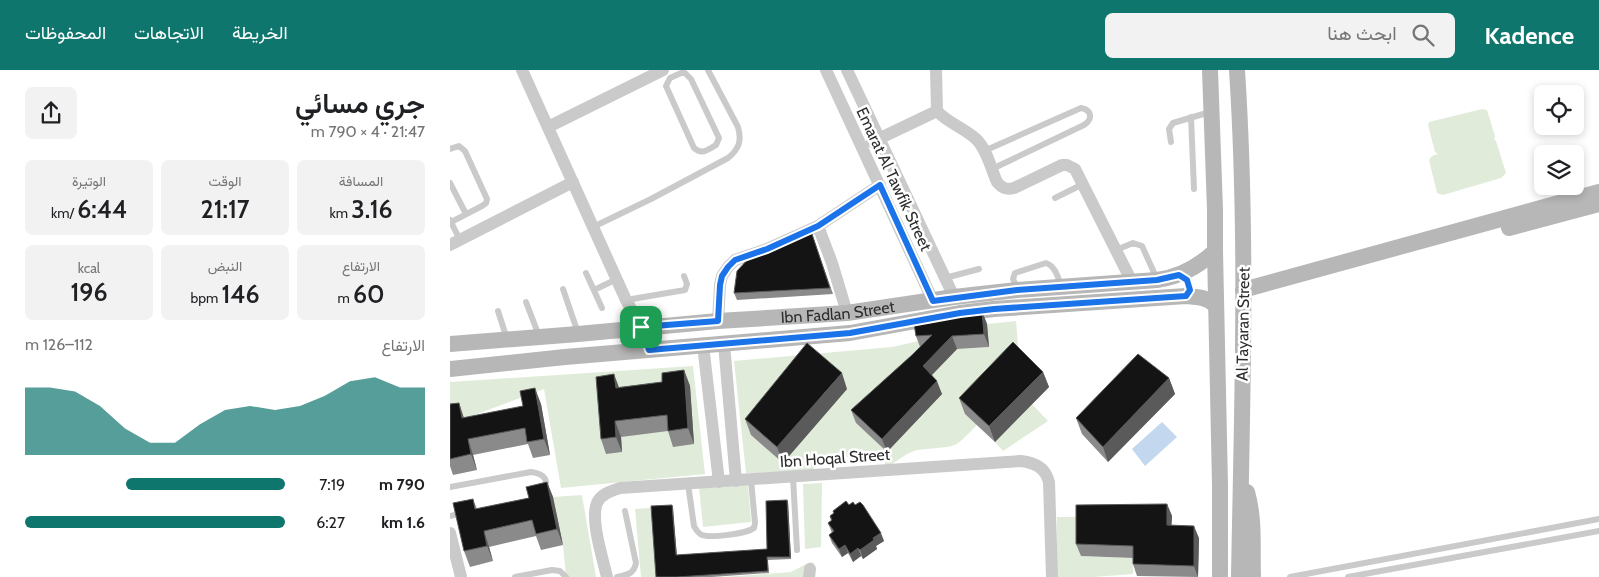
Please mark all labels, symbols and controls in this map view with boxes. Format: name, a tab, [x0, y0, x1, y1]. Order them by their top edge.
search box	[1105, 13, 1455, 58]
icon: search	[1409, 21, 1437, 49]
text: Kadence	[1485, 21, 1574, 50]
text: المحفوظات	[25, 22, 106, 44]
text: الاتجاهات	[134, 22, 204, 44]
text: الخريطة	[232, 22, 288, 44]
text: ابحث هنا	[1327, 22, 1397, 45]
map controls	[1534, 85, 1584, 195]
button: locate	[1534, 85, 1584, 135]
text: جري مسائي	[295, 86, 425, 120]
button: share	[25, 87, 77, 139]
street label: Emarat Al Tawfik Street	[852, 104, 936, 254]
text: 21:47 · 4 × 790 m	[311, 122, 425, 141]
button: layers	[1534, 145, 1584, 195]
text: الوتيرة	[72, 172, 106, 190]
text: الوقت	[209, 172, 241, 190]
text: المسافة	[339, 172, 383, 190]
text: 6:44	[77, 194, 127, 224]
text: 21:17	[201, 194, 249, 224]
text: 3.16	[351, 194, 393, 224]
text: /km	[51, 204, 77, 222]
text: km	[329, 204, 351, 222]
text: النبض	[208, 257, 242, 275]
text: الارتفاع	[342, 257, 380, 275]
text: kcal	[78, 259, 100, 277]
street label: Al Tayaran Street	[1233, 266, 1254, 381]
text: 196	[70, 277, 108, 307]
text: 146	[221, 279, 260, 309]
text: 60	[353, 279, 385, 309]
text: bpm	[190, 289, 221, 307]
text: m	[337, 289, 353, 307]
street label: Ibn Fadlan Street	[780, 296, 897, 327]
pin	[620, 306, 662, 348]
icon: arrive	[627, 313, 655, 341]
text: 112–126 m	[25, 335, 93, 354]
text: الارتفاع	[382, 336, 425, 355]
street label: Ibn Hoqal Street	[779, 445, 891, 471]
text: 7:19	[319, 475, 345, 494]
text: 790 m	[379, 475, 425, 494]
text: 6:27	[316, 513, 345, 532]
text: 1.6 km	[381, 513, 425, 532]

